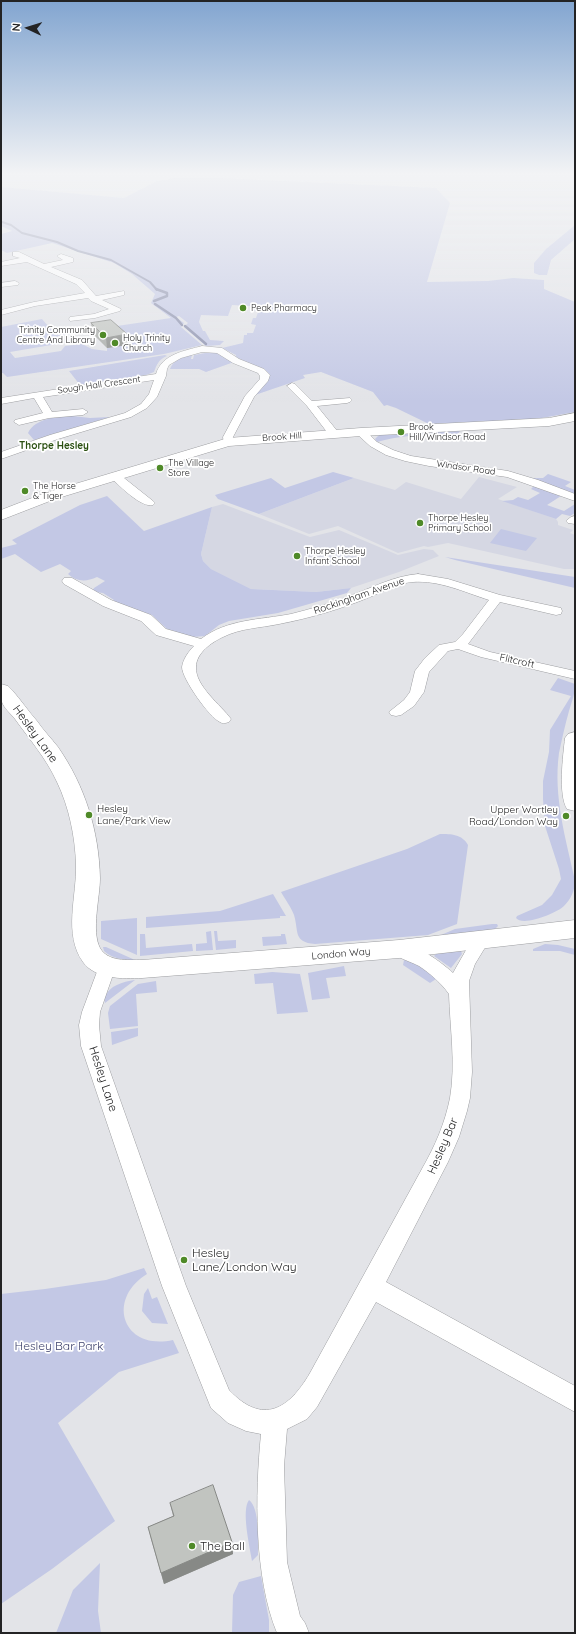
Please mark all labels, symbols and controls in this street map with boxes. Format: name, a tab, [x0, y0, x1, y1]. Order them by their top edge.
north arrow	[8, 8, 48, 48]
text: N	[9, 23, 23, 32]
marker: Peak Pharmacy	[238, 303, 248, 313]
place label: Peak Pharmacy	[251, 303, 317, 313]
place label: Trinity Community Centre And Library	[16, 325, 95, 346]
marker: Trinity Community Centre And Library	[98, 330, 108, 340]
place label: Holy Trinity Church	[123, 333, 170, 354]
marker: Holy Trinity Church	[110, 338, 120, 348]
street label: Sough Hall Crescent	[57, 374, 141, 396]
place label: Brook Hill/Windsor Road	[409, 422, 485, 443]
marker: Brook Hill/Windsor Road	[396, 427, 406, 437]
street label: Brook Hill	[262, 430, 302, 444]
district label: Thorpe Hesley	[19, 440, 89, 452]
place label: The Village Store	[168, 458, 214, 479]
street label: Windsor Road	[436, 459, 496, 477]
marker: The Village Store	[155, 463, 165, 473]
place label: The Horse & Tiger	[33, 481, 76, 502]
marker: The Horse & Tiger	[20, 486, 30, 496]
place label: Thorpe Hesley Primary School	[428, 513, 491, 534]
marker: Thorpe Hesley Primary School	[415, 518, 425, 528]
place label: Thorpe Hesley Infant School	[305, 546, 365, 567]
marker: Thorpe Hesley Infant School	[292, 551, 302, 561]
street label: Rockingham Avenue	[312, 575, 406, 617]
street label: Flitcroft	[498, 651, 536, 671]
street label: Hesley Lane	[9, 702, 61, 766]
place label: Hesley Lane/Park View	[97, 803, 171, 826]
place label: Upper Wortley Road/London Way	[469, 804, 558, 828]
marker: Hesley Lane/Park View	[84, 810, 94, 820]
marker: Upper Wortley Road/London Way	[561, 811, 571, 821]
street label: London Way	[311, 945, 371, 963]
street label: Hesley Lane	[86, 1045, 120, 1113]
street label: Hesley Bar	[425, 1115, 461, 1177]
place label: Hesley Lane/London Way	[192, 1246, 297, 1274]
marker: Hesley Lane/London Way	[179, 1255, 189, 1265]
park label: Hesley Bar Park	[15, 1339, 103, 1353]
place label: The Ball	[200, 1539, 245, 1553]
marker: The Ball	[187, 1541, 197, 1551]

